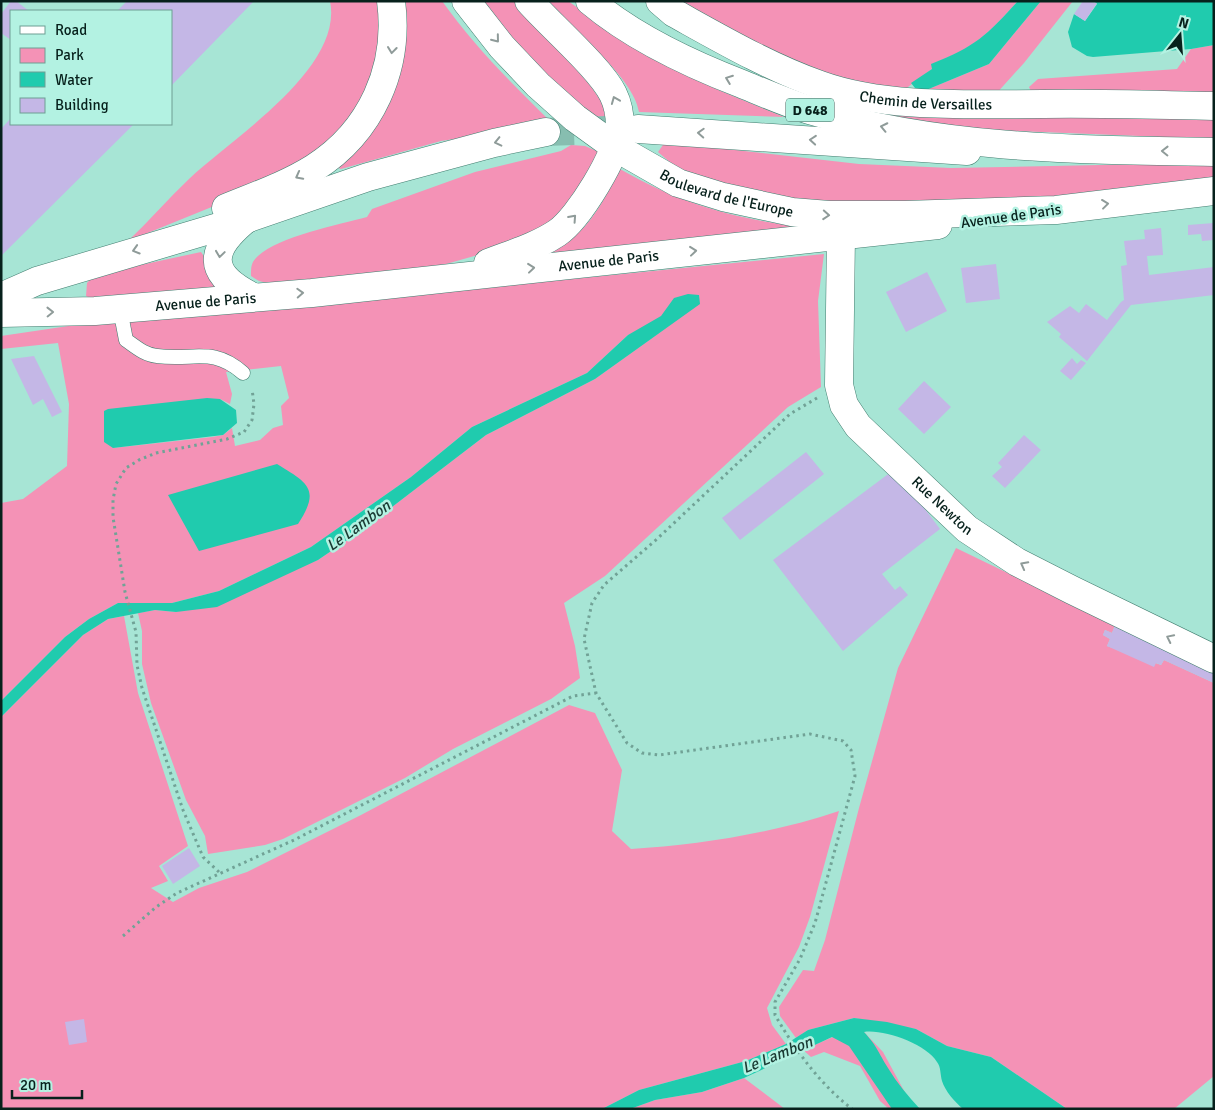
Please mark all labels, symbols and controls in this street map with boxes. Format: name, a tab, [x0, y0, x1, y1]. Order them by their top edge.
legend	[10, 10, 172, 125]
north arrow	[1155, 10, 1205, 60]
text: N	[1177, 13, 1191, 33]
text: Road	[55, 21, 87, 39]
one-way arrow	[491, 34, 500, 43]
one-way arrow	[388, 45, 398, 54]
text: Park	[55, 46, 84, 64]
text: Water	[55, 71, 93, 89]
one-way arrow	[725, 75, 734, 85]
street label: Chemin de Versailles	[858, 87, 993, 113]
text: Building	[55, 96, 109, 114]
one-way arrow	[611, 96, 621, 105]
road number: D 648	[786, 98, 834, 122]
one-way arrow	[879, 122, 888, 133]
one-way arrow	[696, 127, 704, 138]
one-way arrow	[808, 135, 816, 146]
one-way arrow	[494, 136, 503, 147]
one-way arrow	[1161, 146, 1169, 157]
street label: Boulevard de l'Europe	[656, 165, 795, 221]
one-way arrow	[296, 170, 305, 180]
one-way arrow	[1101, 199, 1109, 210]
street label: Avenue de Paris	[960, 200, 1063, 232]
one-way arrow	[822, 209, 830, 220]
one-way arrow	[567, 215, 576, 224]
one-way arrow	[132, 245, 141, 255]
street label: Avenue de Paris	[557, 246, 660, 275]
one-way arrow	[689, 246, 697, 257]
one-way arrow	[215, 251, 226, 259]
one-way arrow	[527, 263, 535, 274]
one-way arrow	[296, 288, 304, 299]
street label: Avenue de Paris	[154, 289, 257, 315]
one-way arrow	[46, 307, 54, 317]
street label: Rue Newton	[908, 473, 976, 539]
water label: Le Lambon	[323, 495, 395, 556]
one-way arrow	[1021, 561, 1030, 571]
one-way arrow	[1166, 633, 1175, 644]
water label: Le Lambon	[739, 1031, 817, 1078]
scale bar	[12, 1068, 82, 1100]
text: 20 m	[20, 1076, 51, 1094]

